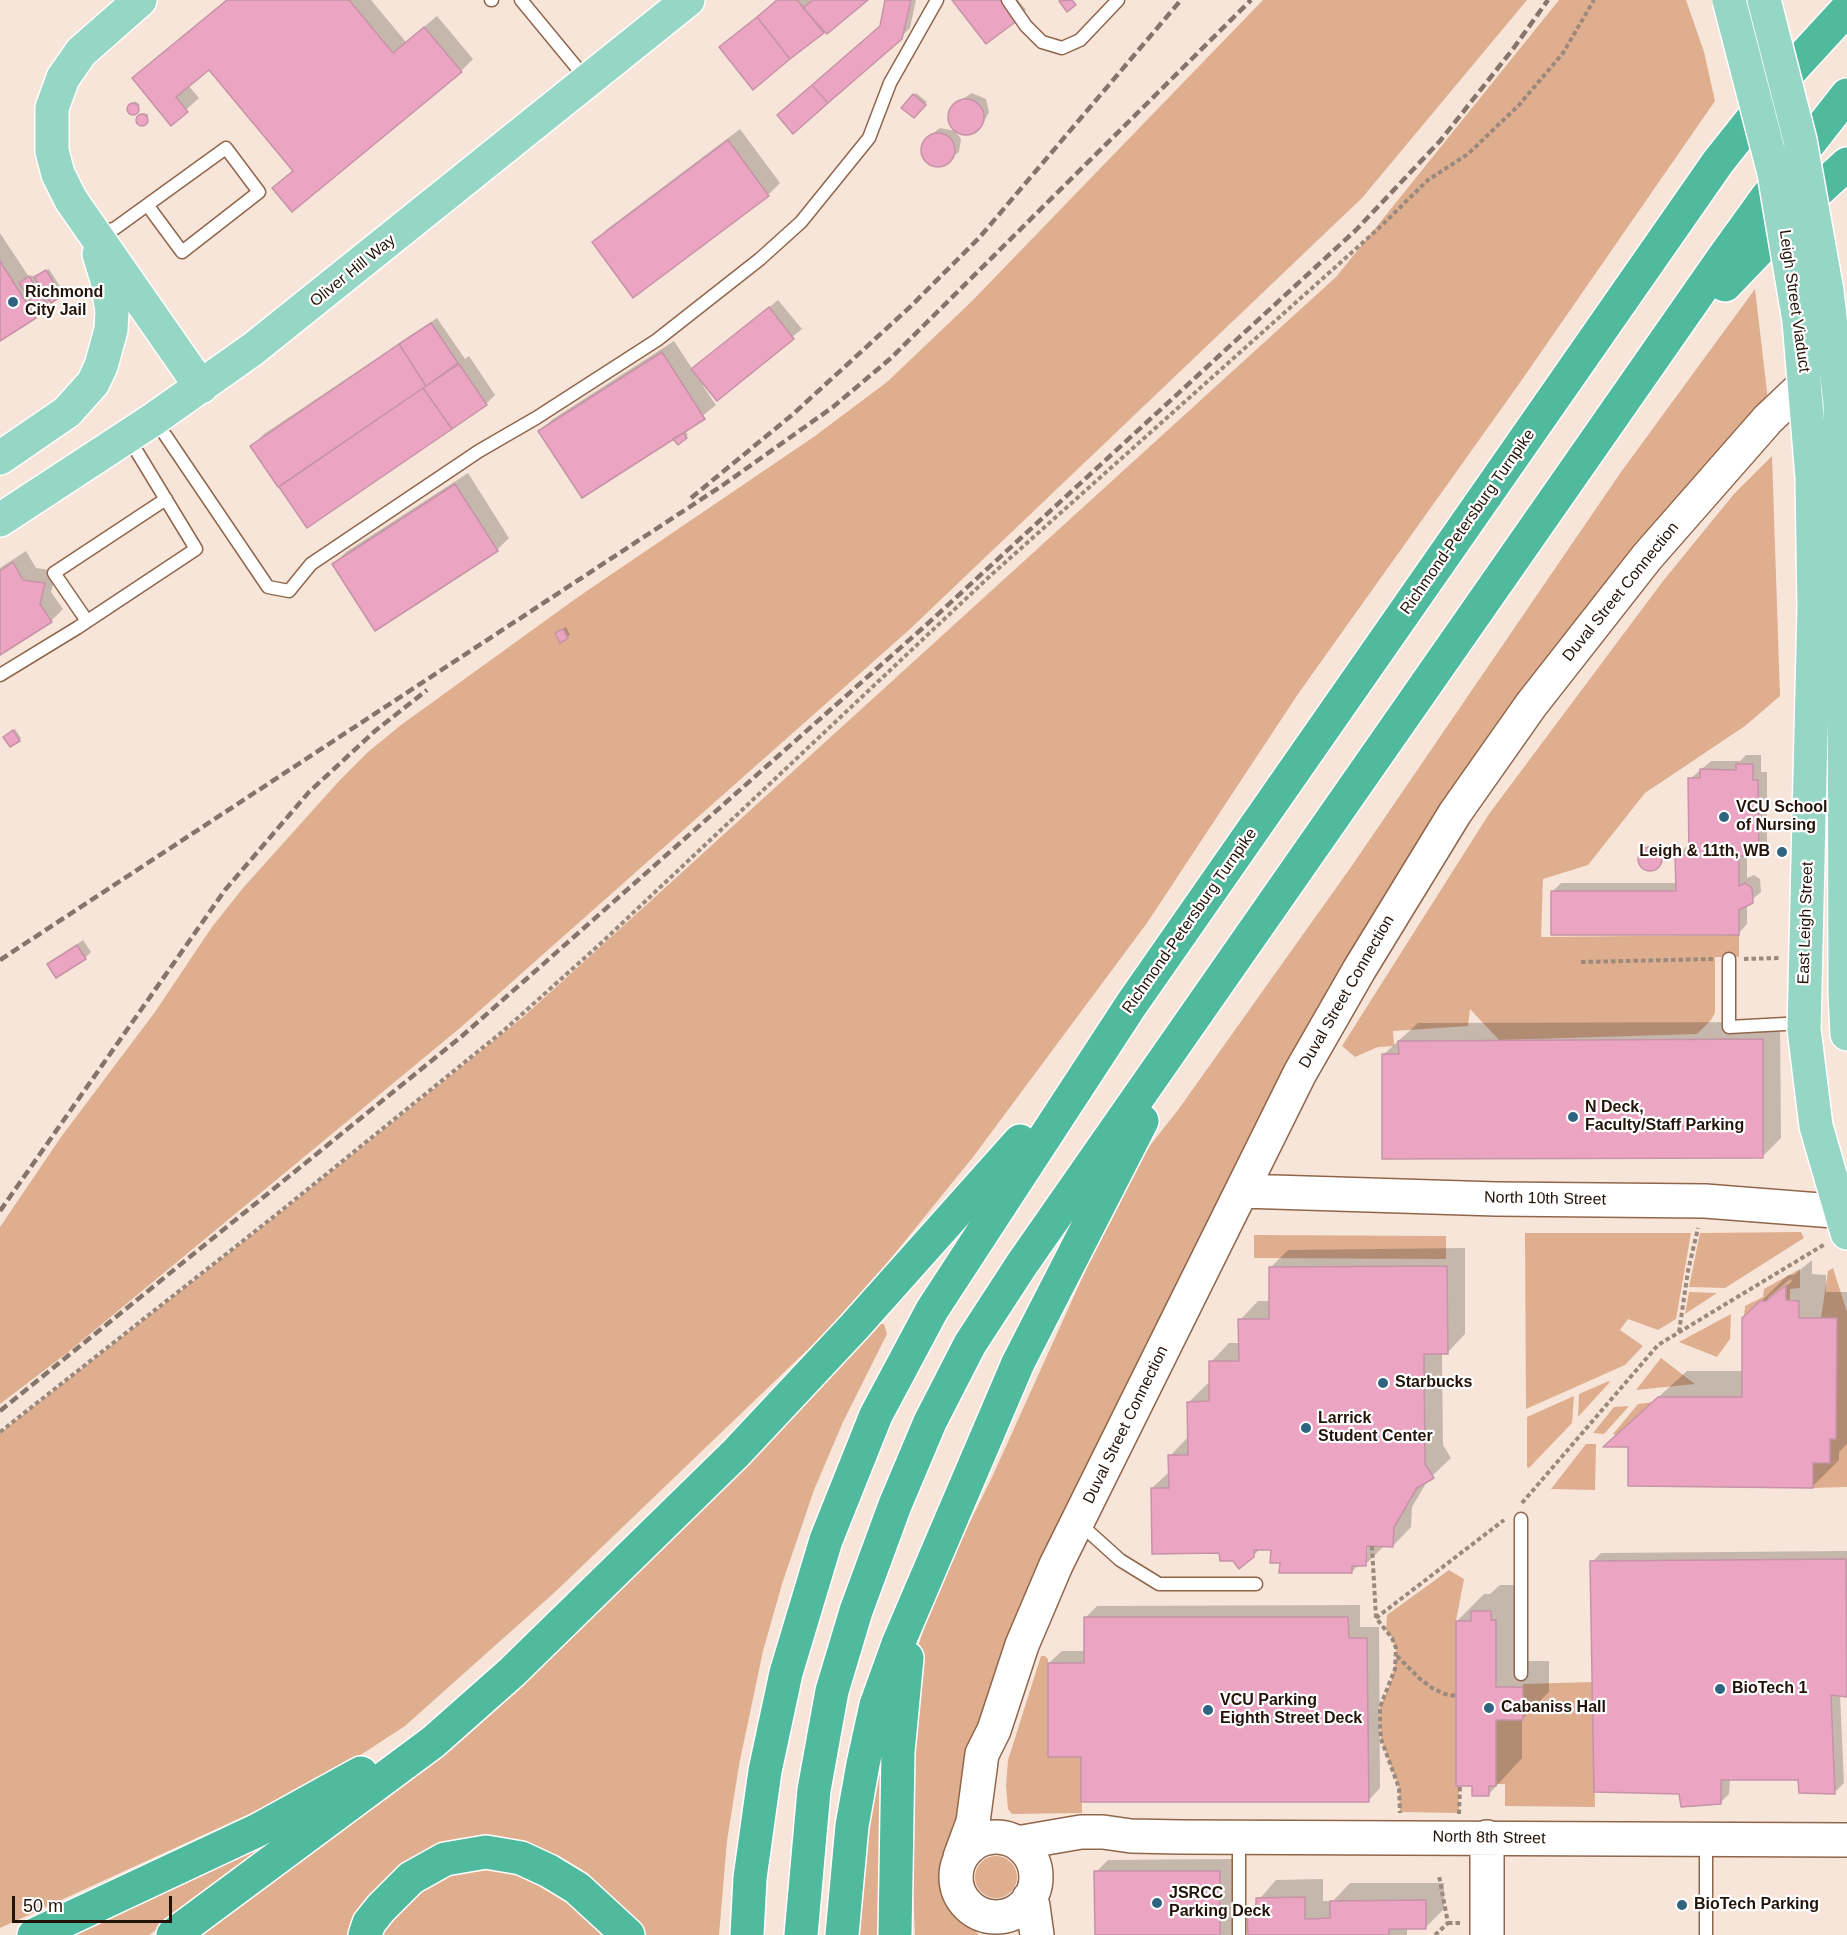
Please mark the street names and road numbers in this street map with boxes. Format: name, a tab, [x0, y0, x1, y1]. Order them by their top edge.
street label: Leigh Street Viaduct	[1774, 228, 1814, 374]
street label: Oliver Hill Way	[306, 231, 400, 311]
street label: Richmond-Petersburg Turnpike	[1397, 426, 1539, 618]
street label: Duval Street Connection	[1559, 519, 1683, 665]
street label: Richmond-Petersburg Turnpike	[1119, 825, 1261, 1017]
street label: East Leigh Street	[1794, 861, 1818, 985]
street label: Duval Street Connection	[1295, 912, 1399, 1072]
street label: North 10th Street	[1484, 1188, 1606, 1210]
street label: Duval Street Connection	[1079, 1343, 1173, 1507]
street label: North 8th Street	[1432, 1827, 1546, 1849]

